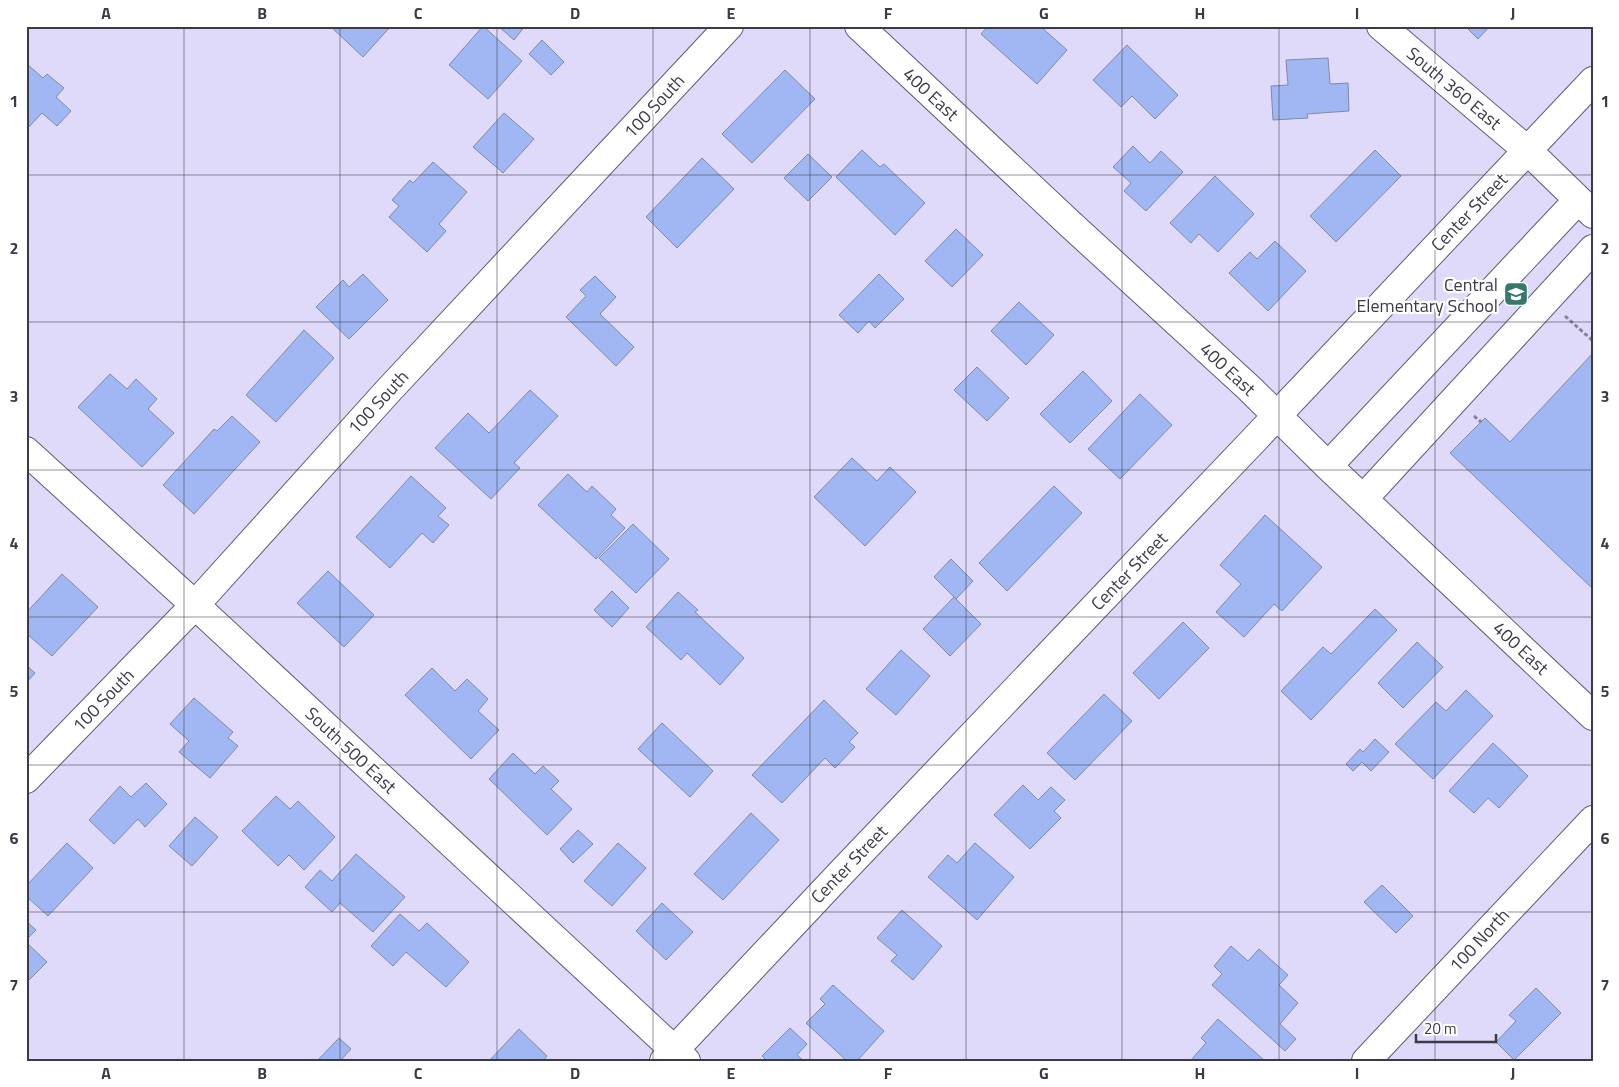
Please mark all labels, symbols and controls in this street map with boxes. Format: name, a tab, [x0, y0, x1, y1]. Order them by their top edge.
text: A	[101, 1, 111, 25]
text: B	[257, 1, 267, 25]
text: C	[414, 1, 423, 25]
text: D	[570, 1, 580, 25]
text: E	[727, 1, 736, 25]
text: F	[884, 1, 893, 25]
text: G	[1039, 1, 1049, 25]
text: H	[1195, 1, 1205, 25]
text: I	[1355, 1, 1359, 25]
text: J	[1511, 1, 1515, 25]
street label: South 360 East	[1401, 40, 1508, 136]
street label: 400 East	[897, 61, 966, 127]
street label: 100 South	[617, 68, 691, 144]
text: 1	[10, 89, 18, 113]
text: 1	[1601, 89, 1609, 113]
street label: Center Street	[1424, 166, 1514, 257]
text: 2	[10, 236, 18, 260]
text: 2	[1601, 236, 1609, 260]
place label: Central Elementary School	[1356, 271, 1498, 319]
school or university icon: Central Elementary School	[1503, 281, 1529, 307]
street label: 400 East	[1194, 336, 1263, 402]
street label: 100 South	[341, 364, 415, 440]
text: 3	[10, 384, 18, 408]
text: 3	[1601, 384, 1609, 408]
street label: Center Street	[1084, 525, 1174, 616]
text: 4	[10, 531, 19, 555]
text: 4	[1601, 531, 1610, 555]
street label: 400 East	[1487, 615, 1556, 681]
street label: 100 South	[66, 662, 140, 738]
text: 5	[10, 679, 19, 703]
text: 5	[1601, 679, 1610, 703]
street label: South 500 East	[299, 700, 403, 800]
street label: Center Street	[804, 818, 894, 909]
text: 6	[10, 826, 19, 850]
text: 6	[1601, 826, 1610, 850]
street label: 100 North	[1443, 902, 1515, 978]
text: 7	[10, 973, 18, 997]
text: 7	[1601, 973, 1609, 997]
scale bar	[1416, 1012, 1496, 1044]
text: 20 m	[1424, 1017, 1457, 1040]
text: A	[101, 1061, 111, 1085]
text: B	[257, 1061, 267, 1085]
text: C	[414, 1061, 423, 1085]
text: D	[570, 1061, 580, 1085]
text: E	[727, 1061, 736, 1085]
text: F	[884, 1061, 893, 1085]
text: G	[1039, 1061, 1049, 1085]
text: H	[1195, 1061, 1205, 1085]
text: I	[1355, 1061, 1359, 1085]
text: J	[1511, 1061, 1515, 1085]

